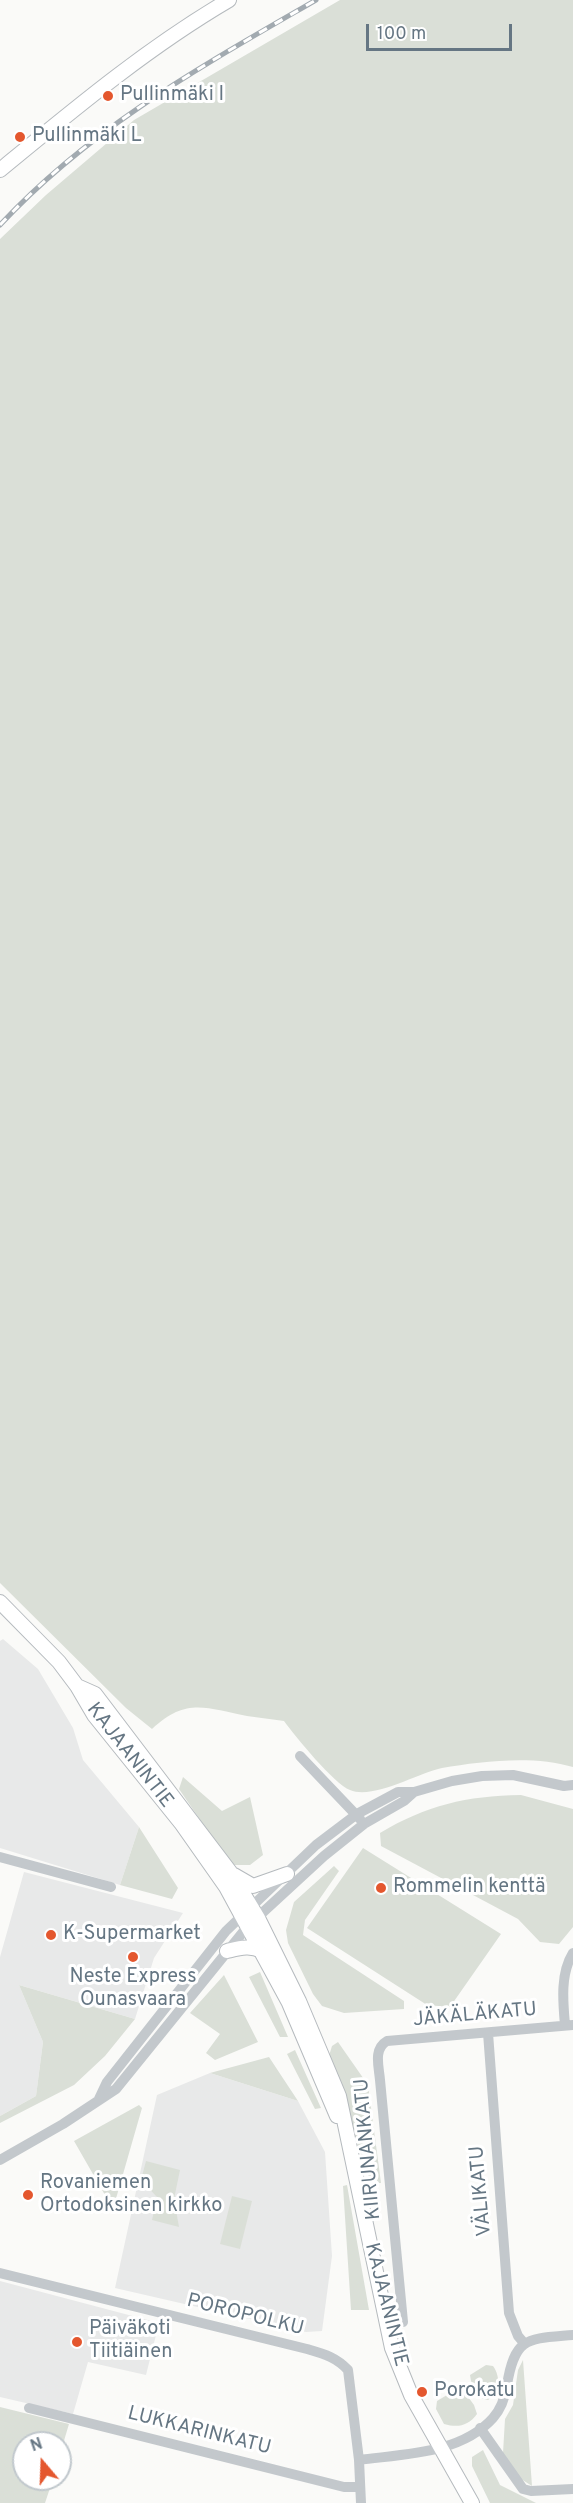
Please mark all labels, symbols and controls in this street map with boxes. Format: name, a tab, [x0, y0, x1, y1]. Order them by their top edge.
scale bar	[369, 12, 514, 50]
text: 100 m	[377, 23, 426, 46]
place label: Pullinmäki I	[120, 84, 224, 108]
marker: Pullinmäki I	[101, 89, 115, 103]
place label: Pullinmäki L	[32, 125, 142, 149]
marker: Pullinmäki L	[13, 130, 27, 144]
street label: KAJAANINTIE	[81, 1699, 177, 1813]
place label: Rommelin kenttä	[393, 1876, 545, 1900]
marker: Rommelin kenttä	[374, 1881, 388, 1895]
place label: K-Supermarket	[63, 1923, 201, 1947]
marker: K-Supermarket	[44, 1928, 58, 1942]
marker: Neste Express Ounasvaara	[126, 1950, 140, 1964]
place label: Neste Express Ounasvaara	[69, 1966, 197, 2013]
street label: JÄKÄLÄKATU	[412, 1999, 538, 2033]
street label: KIIRUNANKATU	[351, 2077, 387, 2221]
street label: VÄLIKATU	[466, 2145, 498, 2237]
place label: Rovaniemen Ortodoksinen kirkko	[40, 2172, 222, 2219]
marker: Rovaniemen Ortodoksinen kirkko	[21, 2188, 35, 2202]
street label: KAJAANINTIE	[358, 2241, 412, 2369]
street label: POROPOLKU	[184, 2290, 306, 2342]
place label: Päiväkoti Tiitiäinen	[89, 2318, 172, 2365]
marker: Päiväkoti Tiitiäinen	[70, 2335, 84, 2349]
place label: Porokatu	[434, 2380, 515, 2404]
marker: Porokatu	[415, 2385, 429, 2399]
street label: LUKKARINKATU	[125, 2403, 273, 2461]
north arrow	[12, 2431, 72, 2491]
text: N	[28, 2435, 45, 2457]

